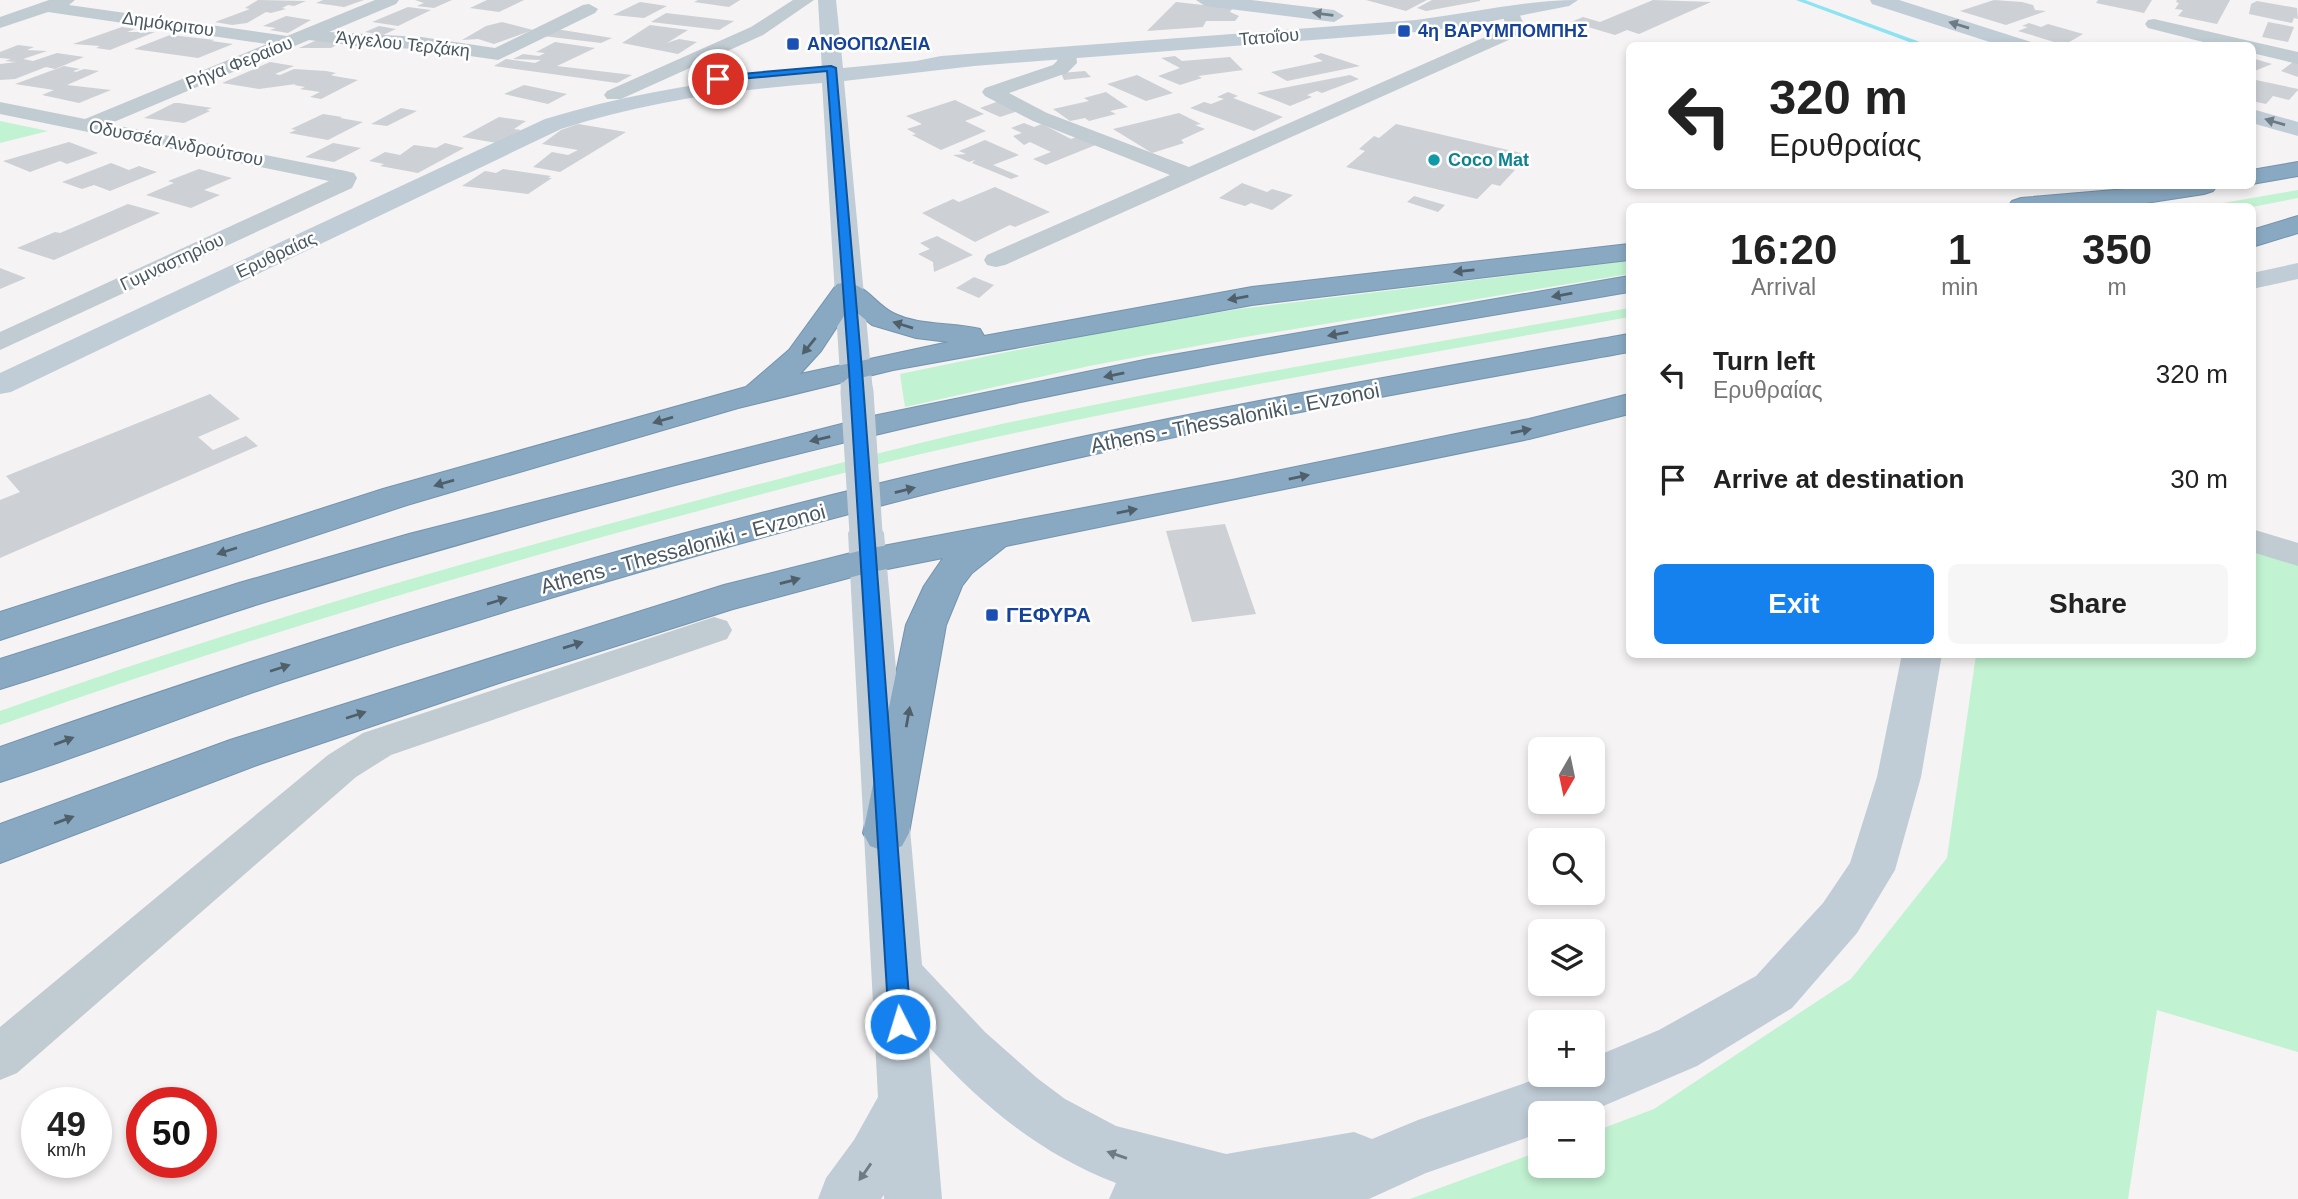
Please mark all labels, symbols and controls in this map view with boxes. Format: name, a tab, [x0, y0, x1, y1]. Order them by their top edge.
street label: Δημόκριτου	[121, 8, 215, 40]
one-way arrow	[1312, 9, 1334, 20]
one-way arrow	[1948, 19, 1969, 30]
place label: 4η ΒΑΡΥΜΠΟΜΠΗΣ	[1418, 21, 1588, 41]
marker: 4η ΒΑΡΥΜΠΟΜΠΗΣ	[1396, 23, 1412, 39]
street label: Τατοΐου	[1238, 24, 1300, 50]
street label: Άγγελου Τερζάκη	[335, 27, 471, 61]
street label: Ρήγα Φεραίου	[183, 33, 295, 93]
place label: ΑΝΘΟΠΩΛΕΙΑ	[807, 34, 930, 54]
marker: ΑΝΘΟΠΩΛΕΙΑ	[785, 36, 801, 52]
pin	[688, 49, 748, 109]
icon: arrive	[699, 60, 737, 98]
icon: left	[1654, 70, 1745, 161]
text: 320 m	[1769, 70, 1908, 124]
street label: Οδυσσέα Ανδρούτσου	[87, 116, 265, 170]
one-way arrow	[2264, 117, 2285, 127]
text: Ερυθραίας	[1769, 127, 1922, 163]
place label: Coco Mat	[1448, 150, 1529, 170]
marker: Coco Mat	[1426, 152, 1442, 168]
text: 16:20	[1730, 226, 1837, 273]
text: 1	[1948, 226, 1971, 273]
text: 350	[2082, 226, 2152, 273]
street label: Ερυθραίας	[233, 228, 319, 282]
street label: Γυμναστηρίου	[117, 229, 227, 295]
one-way arrow	[1453, 265, 1475, 276]
text: Arrival	[1751, 274, 1816, 300]
text: min	[1941, 274, 1978, 300]
text: m	[2108, 274, 2127, 300]
one-way arrow	[1551, 290, 1573, 301]
one-way arrow	[1227, 293, 1249, 304]
one-way arrow	[893, 319, 914, 329]
one-way arrow	[1327, 329, 1349, 340]
one-way arrow	[802, 338, 817, 355]
text: Turn left	[1713, 346, 1815, 376]
icon: left	[1654, 356, 1692, 394]
text: 320 m	[2156, 359, 2228, 389]
one-way arrow	[1103, 370, 1125, 381]
text: Ερυθραίας	[1713, 377, 1823, 403]
street label: Athens - Thessaloniki - Evzonoi	[1089, 378, 1381, 457]
one-way arrow	[651, 415, 673, 426]
one-way arrow	[1510, 425, 1532, 436]
one-way arrow	[809, 434, 831, 445]
icon: arrive	[1654, 461, 1692, 499]
text: Arrive at destination	[1713, 464, 1964, 494]
text: 30 m	[2170, 464, 2228, 494]
one-way arrow	[1288, 472, 1310, 483]
one-way arrow	[433, 479, 454, 489]
one-way arrow	[895, 484, 917, 495]
street label: Athens - Thessaloniki - Evzonoi	[538, 499, 828, 598]
one-way arrow	[1116, 505, 1138, 516]
one-way arrow	[216, 546, 237, 556]
button: Exit	[1654, 564, 1934, 644]
button: Share	[1948, 564, 2228, 644]
one-way arrow	[779, 575, 801, 586]
one-way arrow	[486, 595, 507, 605]
place label: ΓΕΦΥΡΑ	[1006, 603, 1091, 626]
marker: ΓΕΦΥΡΑ	[984, 607, 1000, 623]
one-way arrow	[563, 640, 584, 650]
one-way arrow	[269, 662, 290, 673]
one-way arrow	[902, 706, 913, 728]
one-way arrow	[346, 709, 367, 720]
one-way arrow	[54, 735, 75, 746]
north arrow	[1528, 737, 1605, 814]
map controls	[1528, 737, 1605, 1178]
one-way arrow	[53, 814, 74, 825]
button: search	[1528, 828, 1605, 905]
button: layers	[1528, 919, 1605, 996]
position arrow	[863, 987, 937, 1061]
button: +	[1528, 1010, 1605, 1087]
speed limit sign: 50	[126, 1087, 217, 1178]
button: −	[1528, 1101, 1605, 1178]
text: 49	[47, 1104, 86, 1143]
text: km/h	[47, 1140, 86, 1160]
one-way arrow	[1106, 1149, 1127, 1160]
one-way arrow	[858, 1163, 872, 1181]

